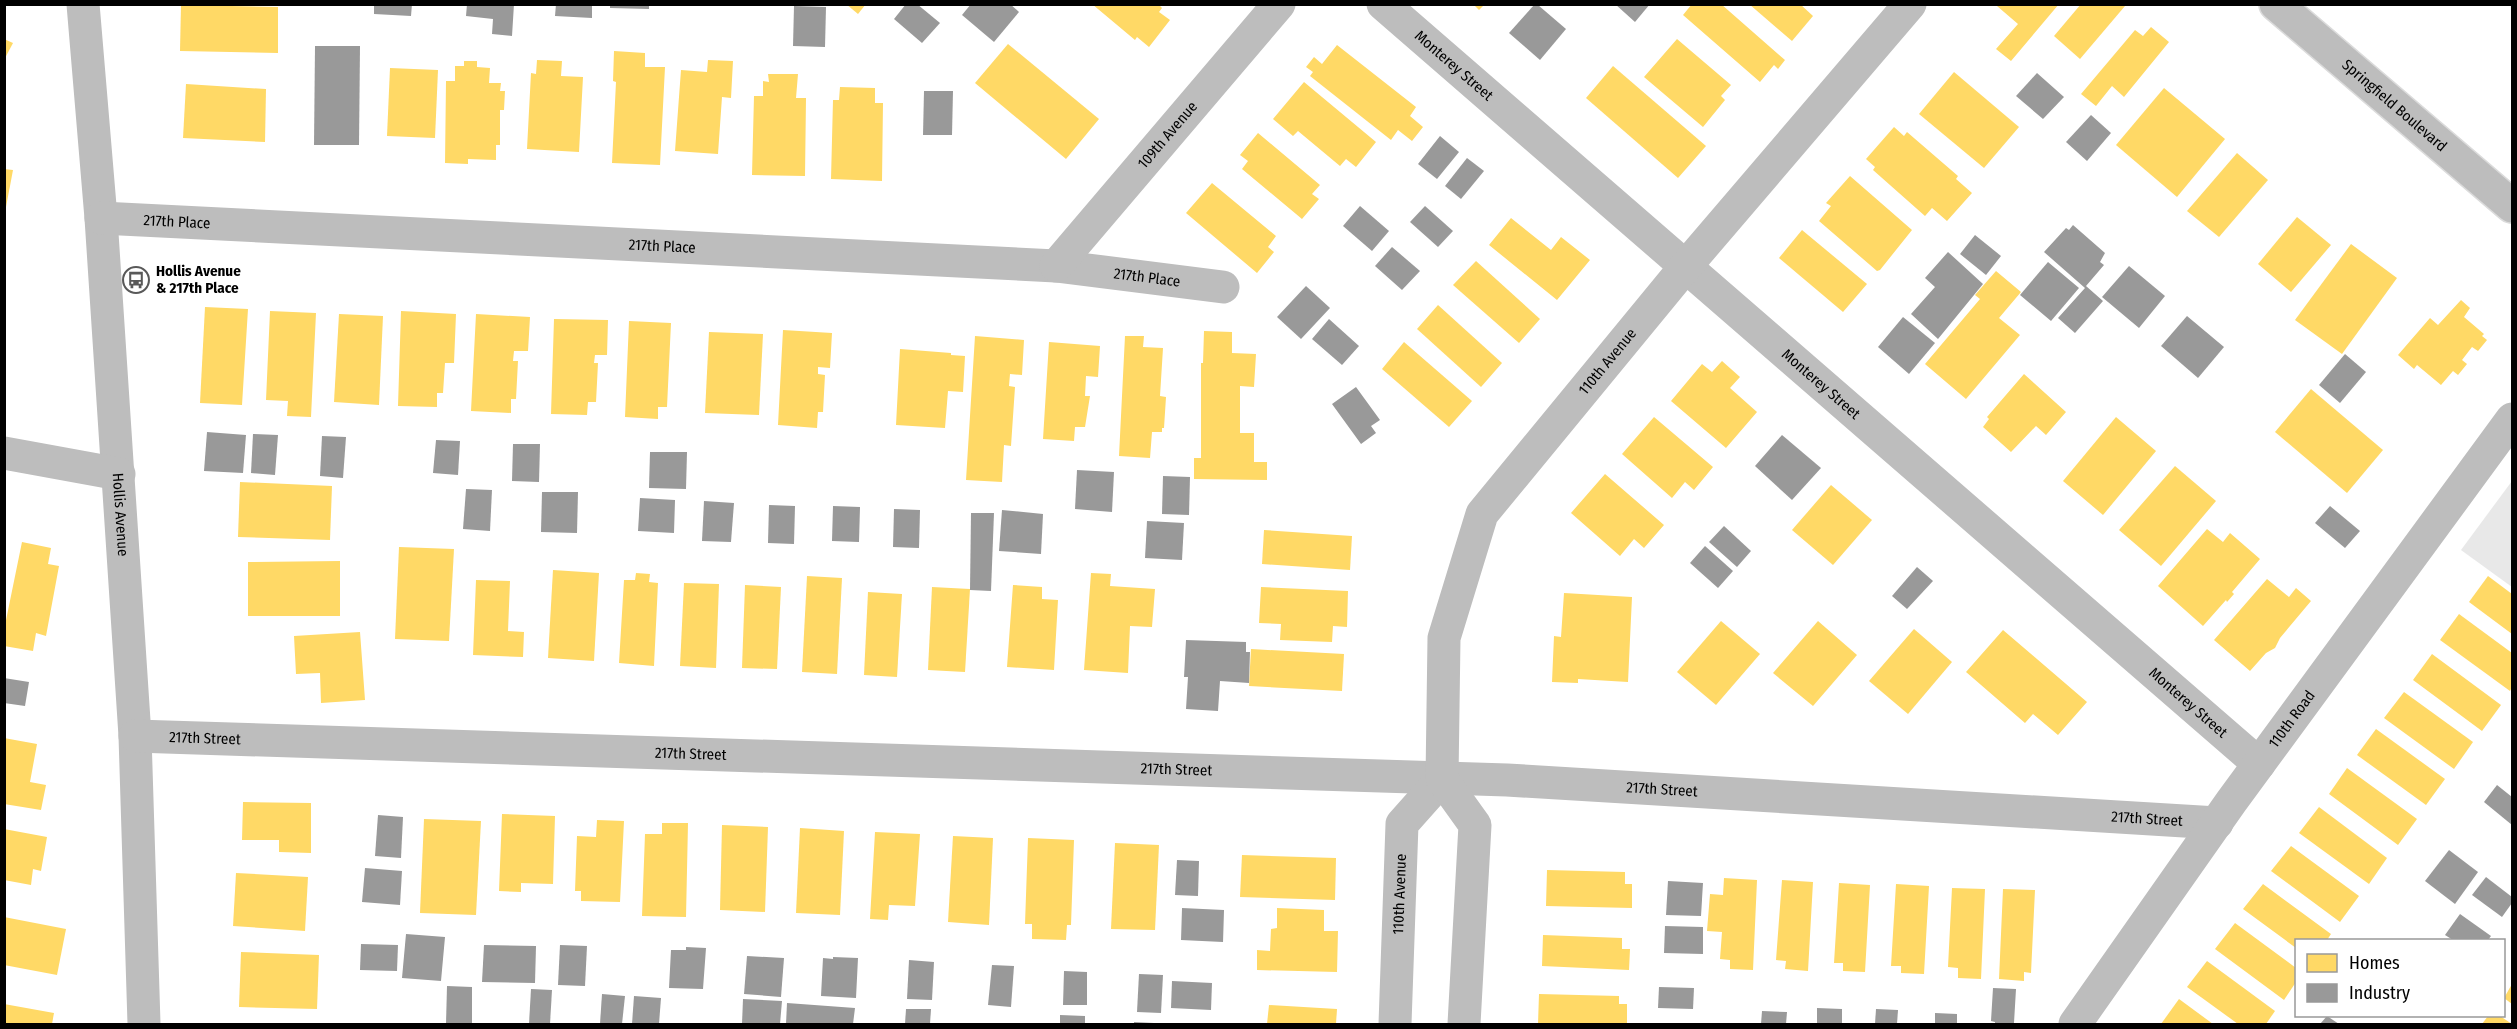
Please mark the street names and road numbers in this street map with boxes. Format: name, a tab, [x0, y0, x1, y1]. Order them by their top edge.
street label: Monterey Street	[1411, 27, 1497, 105]
street label: Springfield Boulevard	[2338, 56, 2451, 155]
street label: 109th Avenue	[1134, 98, 1201, 172]
street label: 217th Place	[143, 211, 211, 232]
street label: 217th Place	[628, 236, 696, 257]
street label: 217th Place	[1113, 264, 1181, 291]
street label: 110th Avenue	[1575, 325, 1640, 398]
street label: Monterey Street	[1778, 345, 1864, 423]
street label: Hollis Avenue	[109, 472, 132, 557]
street label: Monterey Street	[2145, 664, 2231, 742]
street label: 110th Road	[2265, 687, 2319, 751]
street label: 217th Street	[169, 728, 241, 748]
street label: 217th Street	[655, 744, 727, 764]
street label: 217th Street	[1140, 759, 1213, 780]
street label: 217th Street	[1626, 778, 1698, 801]
street label: 217th Street	[2111, 808, 2183, 830]
street label: 110th Avenue	[1389, 853, 1410, 935]

